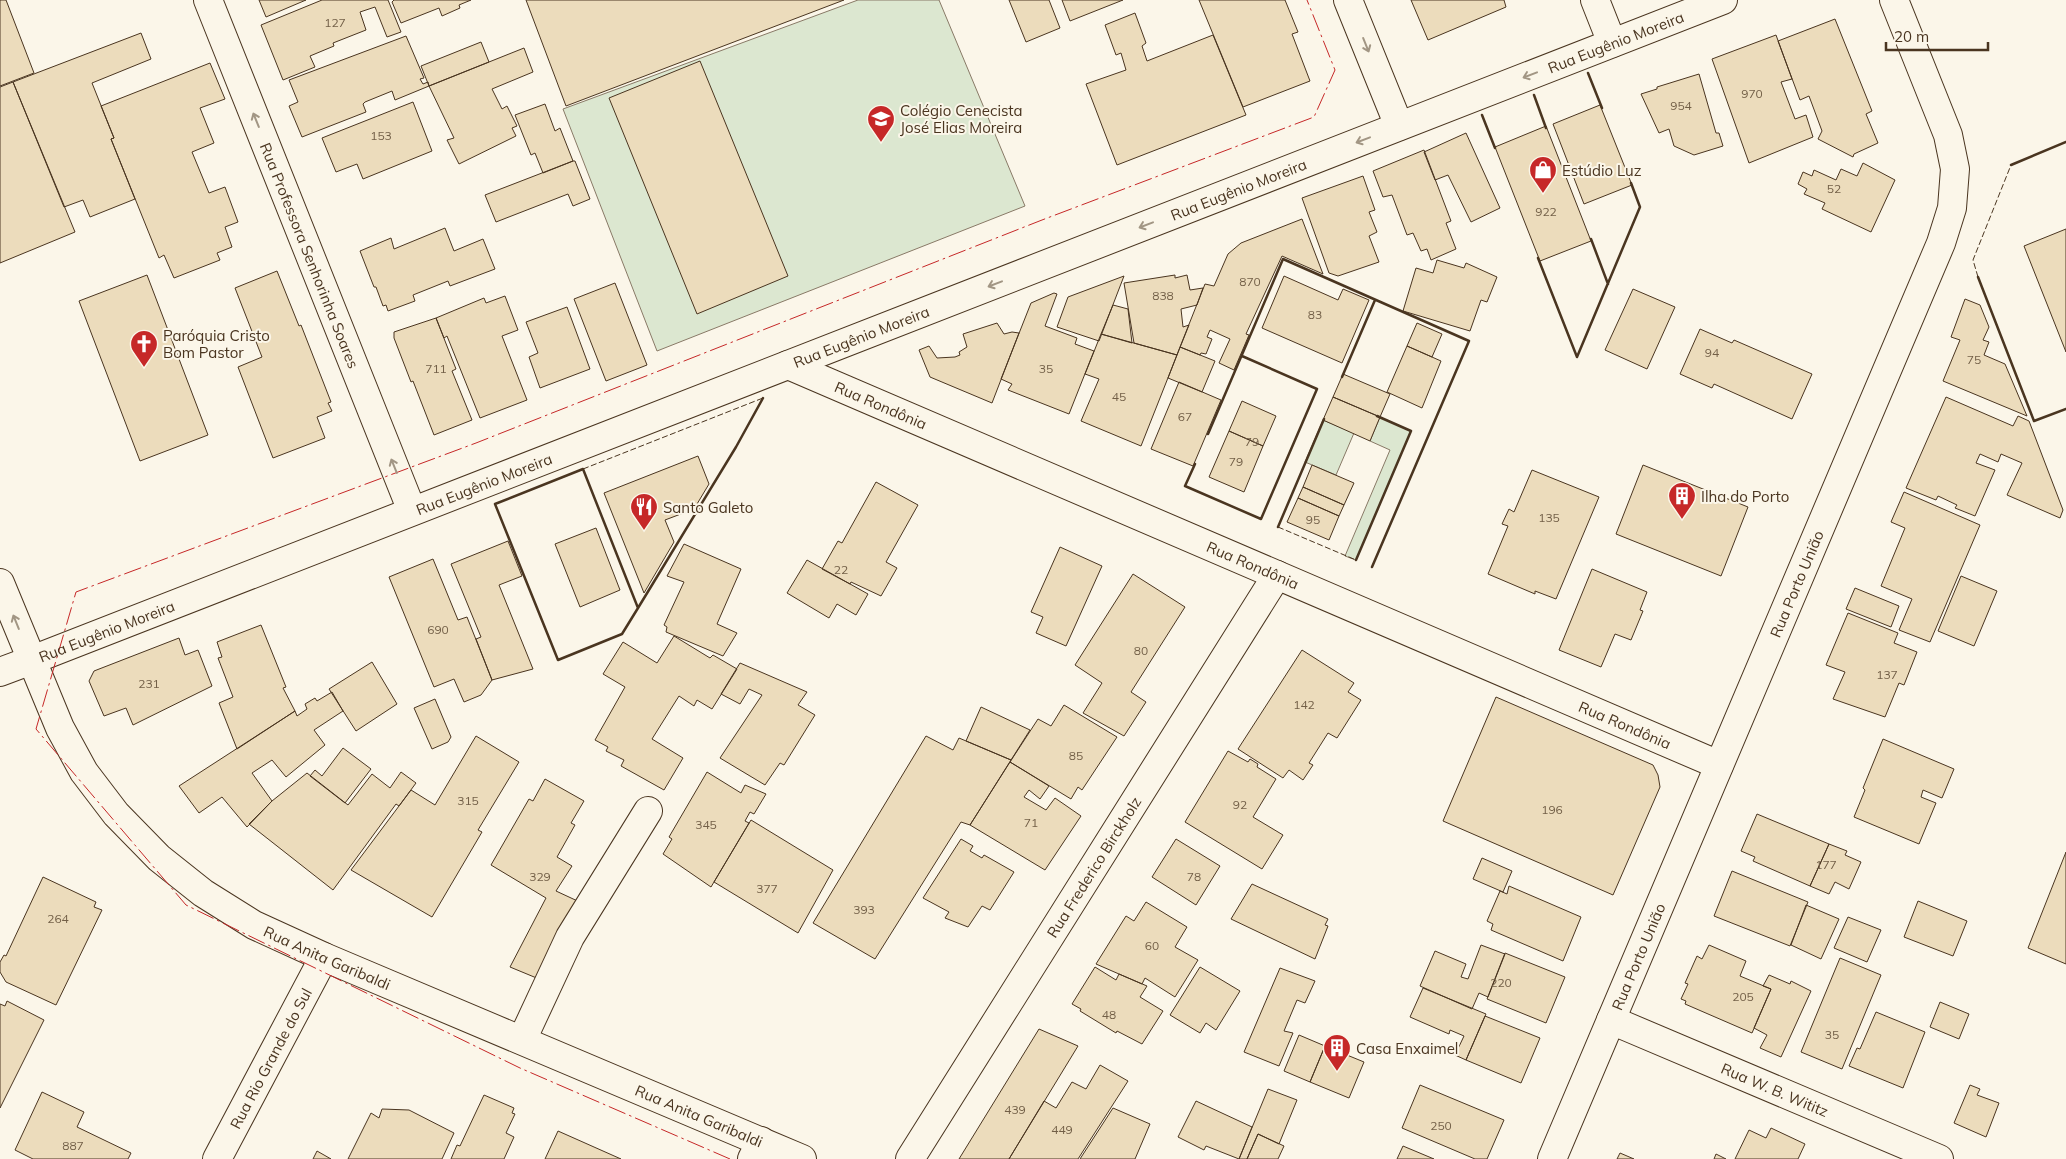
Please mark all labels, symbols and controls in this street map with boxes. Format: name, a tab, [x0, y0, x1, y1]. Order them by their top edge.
street label: Rua Eugênio Moreira	[1545, 7, 1686, 77]
house number: 127	[324, 15, 346, 30]
scale bar	[1886, 20, 1988, 52]
text: 20 m	[1894, 27, 1929, 46]
one-way arrow	[1362, 37, 1371, 52]
one-way arrow	[1523, 71, 1539, 80]
house number: 970	[1741, 86, 1763, 101]
house number: 954	[1670, 98, 1692, 113]
place label: Colégio Cenecista José Elias Moreira	[900, 101, 1023, 137]
school or university icon: Colégio Cenecista José Elias Moreira	[866, 104, 896, 143]
one-way arrow	[251, 113, 260, 128]
house number: 153	[370, 128, 392, 143]
one-way arrow	[1356, 136, 1371, 146]
street label: Rua Professora Senhorinha Soares	[256, 140, 364, 371]
street label: Rua Eugênio Moreira	[1168, 154, 1309, 224]
shop icon: Estúdio Luz	[1528, 155, 1558, 194]
place label: Estúdio Luz	[1562, 161, 1642, 180]
house number: 52	[1827, 181, 1841, 196]
house number: 922	[1535, 204, 1557, 219]
one-way arrow	[1139, 221, 1154, 230]
house number: 870	[1239, 274, 1261, 289]
one-way arrow	[988, 280, 1003, 289]
house number: 838	[1152, 288, 1174, 303]
street label: Rua Eugênio Moreira	[790, 301, 932, 372]
house number: 83	[1308, 307, 1322, 322]
place label: Paróquia Cristo Bom Pastor	[163, 326, 270, 362]
church icon: Paróquia Cristo Bom Pastor	[129, 329, 159, 368]
house number: 94	[1705, 345, 1719, 360]
house number: 75	[1967, 352, 1981, 367]
house number: 711	[425, 361, 447, 376]
house number: 35	[1039, 361, 1053, 376]
street label: Rua Rondônia	[832, 377, 930, 433]
house number: 45	[1112, 389, 1126, 404]
house number: 67	[1178, 409, 1192, 424]
house number: 79	[1245, 434, 1259, 449]
street label: Rua Eugênio Moreira	[413, 449, 555, 519]
house number: 79	[1229, 454, 1243, 469]
one-way arrow	[389, 459, 398, 474]
building icon: Ilha do Porto	[1667, 481, 1697, 520]
place label: Ilha do Porto	[1701, 487, 1789, 506]
restaurant icon: Santo Galeto	[629, 492, 659, 531]
place label: Santo Galeto	[663, 498, 753, 517]
house number: 135	[1538, 510, 1560, 525]
house number: 95	[1306, 512, 1320, 527]
street label: Rua Porto União	[1765, 527, 1827, 640]
street label: Rua Rondônia	[1204, 537, 1302, 593]
house number: 22	[834, 562, 848, 577]
street label: Rua Eugênio Moreira	[36, 596, 177, 666]
one-way arrow	[11, 615, 20, 630]
house number: 690	[427, 622, 449, 637]
house number: 80	[1134, 643, 1148, 658]
house number: 137	[1876, 667, 1898, 682]
house number: 231	[138, 676, 160, 691]
street label: Rua Rondônia	[1576, 696, 1674, 753]
house number: 142	[1293, 697, 1315, 712]
house number: 85	[1069, 748, 1083, 763]
house number: 315	[457, 793, 479, 808]
street label: Rua Frederico Birckholz	[1042, 793, 1145, 941]
house number: 92	[1233, 797, 1247, 812]
house number: 196	[1541, 802, 1563, 817]
house number: 71	[1024, 815, 1038, 830]
house number: 345	[695, 817, 717, 832]
house number: 177	[1815, 857, 1837, 872]
house number: 329	[529, 869, 551, 884]
house number: 78	[1187, 869, 1201, 884]
house number: 377	[756, 881, 778, 896]
street label: Rua Porto União	[1607, 900, 1669, 1013]
house number: 393	[853, 902, 875, 917]
house number: 264	[47, 911, 69, 926]
street label: Rua Anita Garibaldi	[261, 921, 394, 994]
house number: 60	[1145, 938, 1159, 953]
house number: 220	[1490, 975, 1512, 990]
street label: Rua Rio Grande do Sul	[225, 985, 315, 1132]
house number: 205	[1732, 989, 1754, 1004]
house number: 48	[1102, 1007, 1116, 1022]
house number: 35	[1825, 1027, 1839, 1042]
building icon: Casa Enxaimel	[1322, 1033, 1352, 1072]
place label: Casa Enxaimel	[1356, 1039, 1458, 1058]
street label: Rua W. B. Wititz	[1718, 1058, 1832, 1121]
street label: Rua Anita Garibaldi	[632, 1080, 766, 1151]
house number: 439	[1004, 1102, 1026, 1117]
house number: 250	[1430, 1118, 1452, 1133]
house number: 449	[1051, 1122, 1073, 1137]
house number: 887	[62, 1138, 84, 1153]

